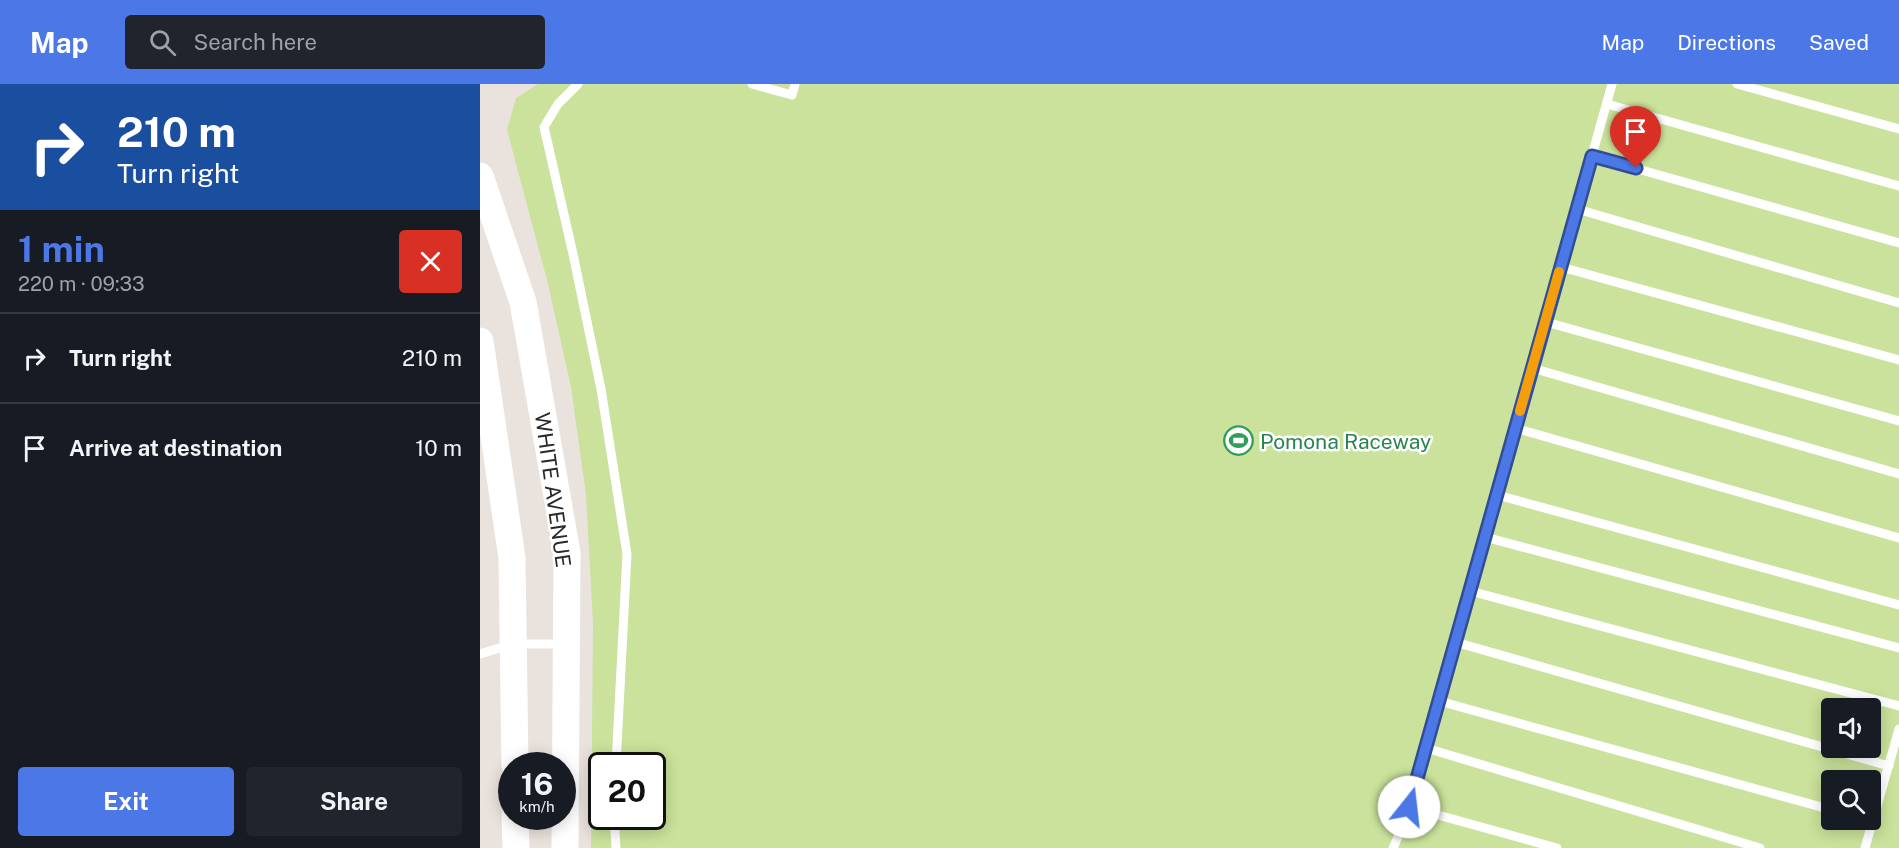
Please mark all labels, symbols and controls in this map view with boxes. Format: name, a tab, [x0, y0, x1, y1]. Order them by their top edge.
search box	[125, 15, 545, 69]
text: Map	[30, 26, 89, 59]
icon: search	[146, 26, 179, 59]
text: Search here	[194, 29, 317, 55]
text: Map	[1602, 30, 1644, 55]
text: Directions	[1677, 30, 1776, 55]
text: Saved	[1809, 30, 1869, 55]
pin	[1610, 106, 1661, 168]
text: 210 m	[117, 107, 236, 156]
icon: right	[18, 108, 96, 186]
icon: arrive	[1619, 115, 1652, 148]
text: Turn right	[117, 157, 240, 189]
text: 1 min	[18, 228, 105, 270]
button: close	[399, 230, 462, 293]
text: 220 m · 09:33	[18, 272, 145, 296]
icon: right	[18, 342, 51, 375]
text: Turn right	[69, 345, 172, 371]
text: 210 m	[402, 345, 462, 371]
street label: WHITE AVENUE	[530, 411, 576, 569]
sports icon: Pomona Raceway	[1223, 425, 1255, 457]
place label: Pomona Raceway	[1260, 429, 1431, 454]
icon: arrive	[18, 432, 51, 465]
text: Arrive at destination	[69, 435, 282, 461]
text: 10 m	[415, 435, 462, 461]
map controls	[1821, 698, 1881, 830]
button: sound	[1821, 698, 1881, 758]
speed limit sign: 20	[588, 752, 666, 830]
text: 16	[521, 766, 553, 802]
button: Exit	[18, 767, 234, 836]
button: Share	[246, 767, 462, 836]
button: search	[1821, 770, 1881, 830]
position arrow	[1377, 775, 1441, 839]
text: km/h	[519, 798, 555, 815]

